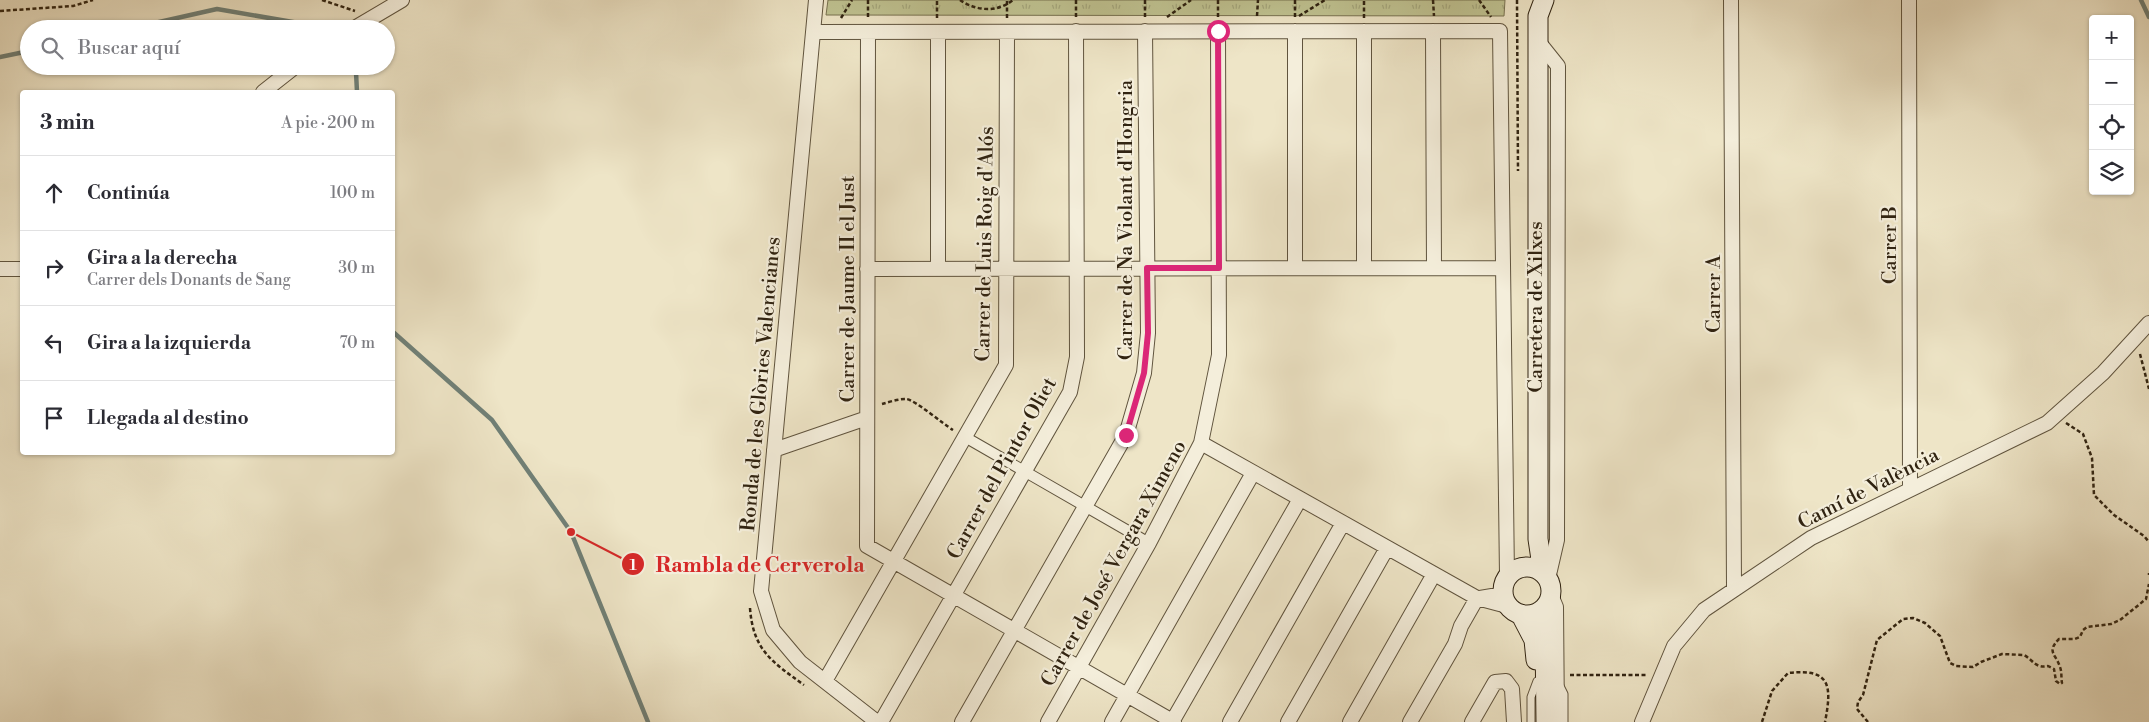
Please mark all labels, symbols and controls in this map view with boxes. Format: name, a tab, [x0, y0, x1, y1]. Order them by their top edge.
map controls	[2089, 15, 2134, 195]
button: +	[2089, 15, 2134, 60]
search box	[20, 20, 395, 75]
route start	[1207, 20, 1230, 43]
icon: search	[38, 34, 66, 62]
text: Buscar aquí	[78, 36, 180, 60]
button: −	[2089, 60, 2134, 105]
street label: Carrer de Na Violant d'Hongria	[1114, 79, 1139, 360]
button: locate	[2089, 105, 2134, 150]
text: 3 min	[40, 110, 95, 136]
text: A pie · 200 m	[281, 113, 375, 133]
street label: Carrer de Luis Roig d'Alós	[971, 126, 1000, 362]
button: layers	[2089, 150, 2134, 195]
street label: Carrer de Jaume II el Just	[836, 176, 861, 402]
icon: ahead	[40, 179, 68, 207]
text: Continúa	[87, 181, 170, 205]
text: 100 m	[330, 183, 375, 203]
street label: Carrer B	[1878, 206, 1903, 284]
street label: Carretera de Xilxes	[1524, 221, 1549, 393]
street label: Ronda de les Glòries Valencianes	[736, 236, 787, 533]
text: Gira a la derecha	[87, 246, 237, 270]
icon: right	[40, 254, 68, 282]
street label: Carrer A	[1702, 254, 1727, 333]
text: 30 m	[338, 258, 375, 278]
text: Carrer dels Donants de Sang	[87, 270, 291, 290]
icon: left	[40, 329, 68, 357]
text: Gira a la izquierda	[87, 331, 251, 355]
text: 70 m	[339, 333, 375, 353]
street label: Carrer del Pintor Oliet	[942, 373, 1063, 564]
icon: arrive	[40, 404, 68, 432]
text: Llegada al destino	[87, 406, 249, 430]
route end	[1115, 424, 1138, 447]
street label: Carrer de José Vergara Ximeno	[1036, 436, 1193, 691]
street label: Camí de València	[1794, 443, 1944, 536]
callout: Rambla de Cerverola	[620, 546, 875, 582]
text: Rambla de Cerverola	[655, 553, 865, 579]
text: 1	[629, 556, 637, 575]

